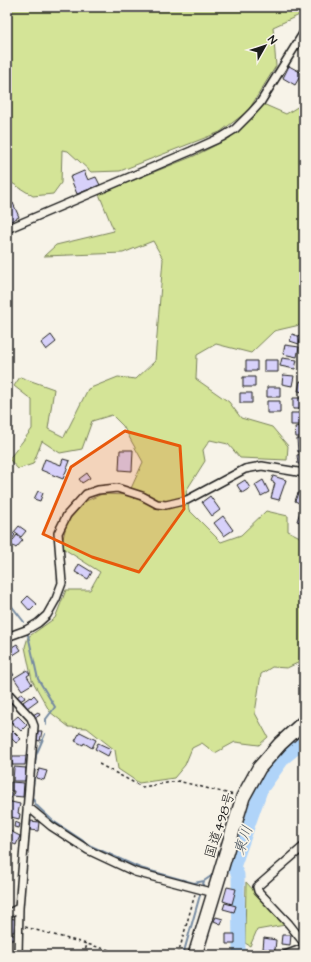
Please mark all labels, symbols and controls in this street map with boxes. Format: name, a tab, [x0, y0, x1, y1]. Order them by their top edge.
north arrow	[245, 26, 285, 66]
text: N	[264, 33, 280, 47]
street label: 国道498号	[200, 790, 240, 861]
water label: 東川	[229, 823, 258, 858]

